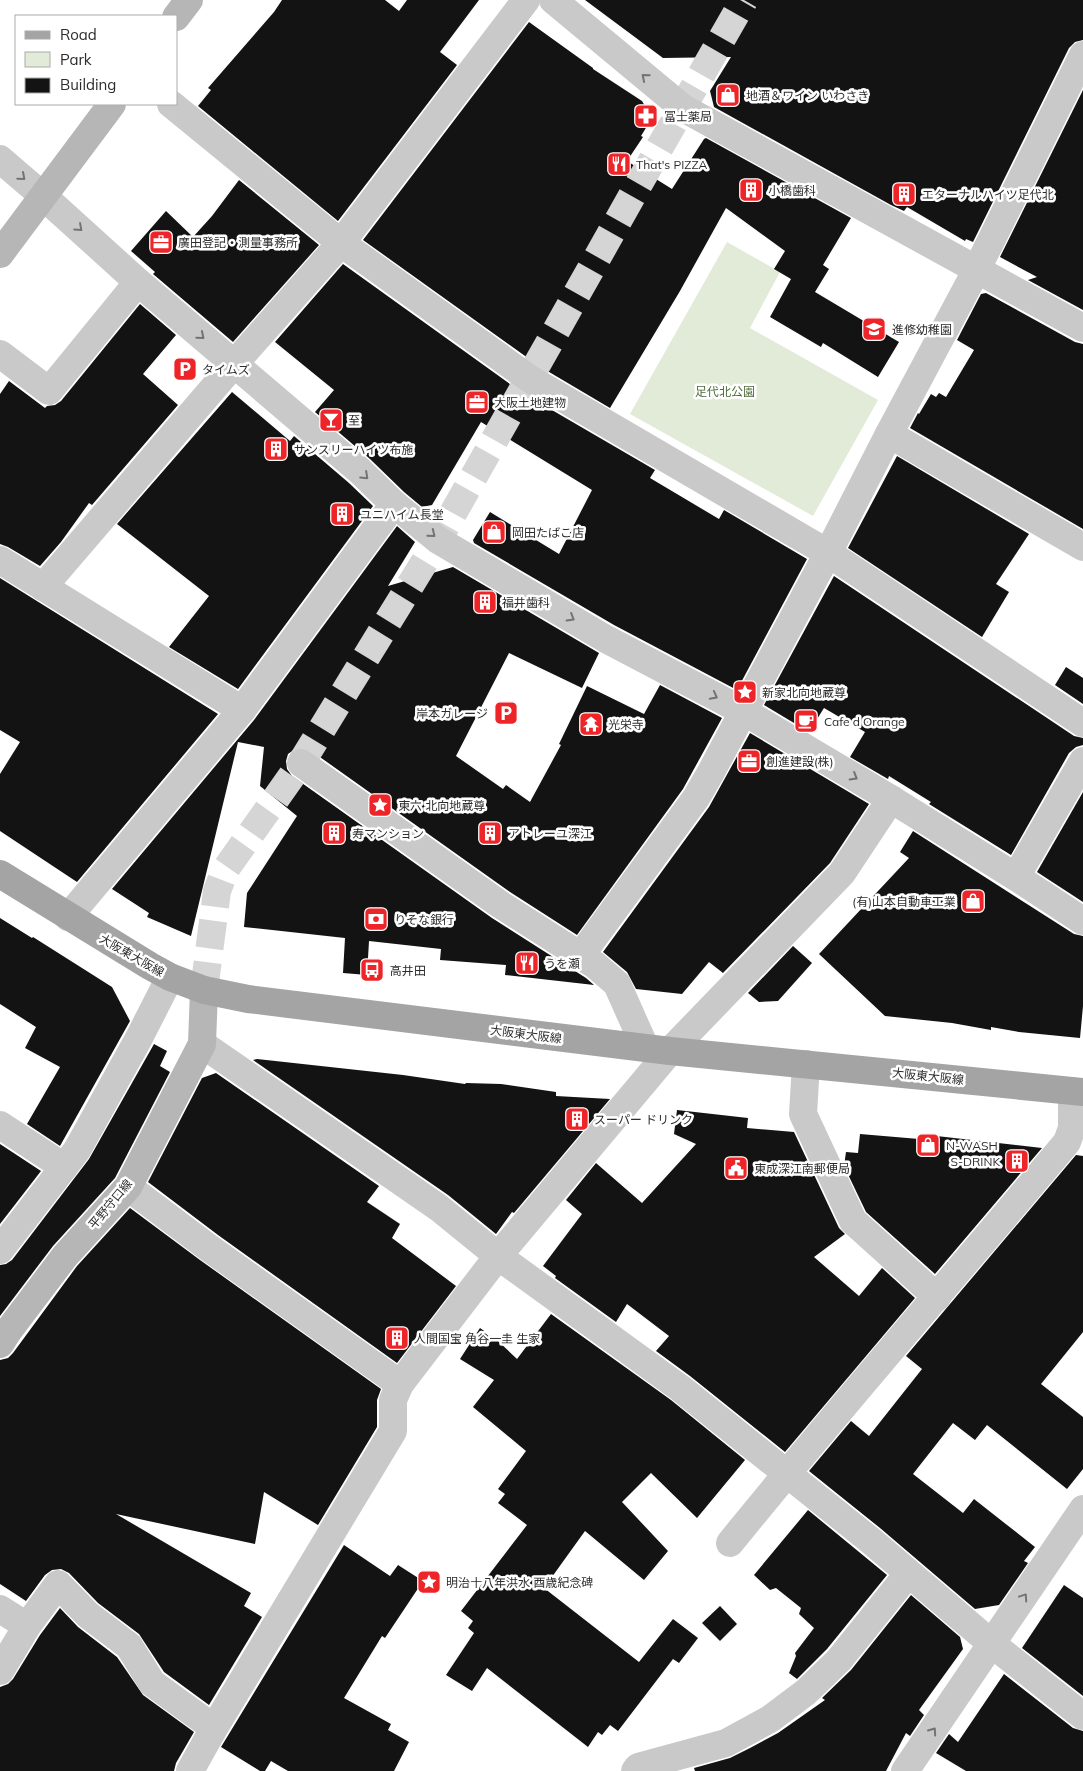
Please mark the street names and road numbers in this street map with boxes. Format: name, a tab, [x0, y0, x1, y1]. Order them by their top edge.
street label: 大阪東大阪線	[97, 931, 167, 979]
street label: 大阪東大阪線	[489, 1022, 563, 1046]
street label: 大阪東大阪線	[891, 1065, 965, 1087]
street label: 平野守口線	[85, 1176, 135, 1232]

